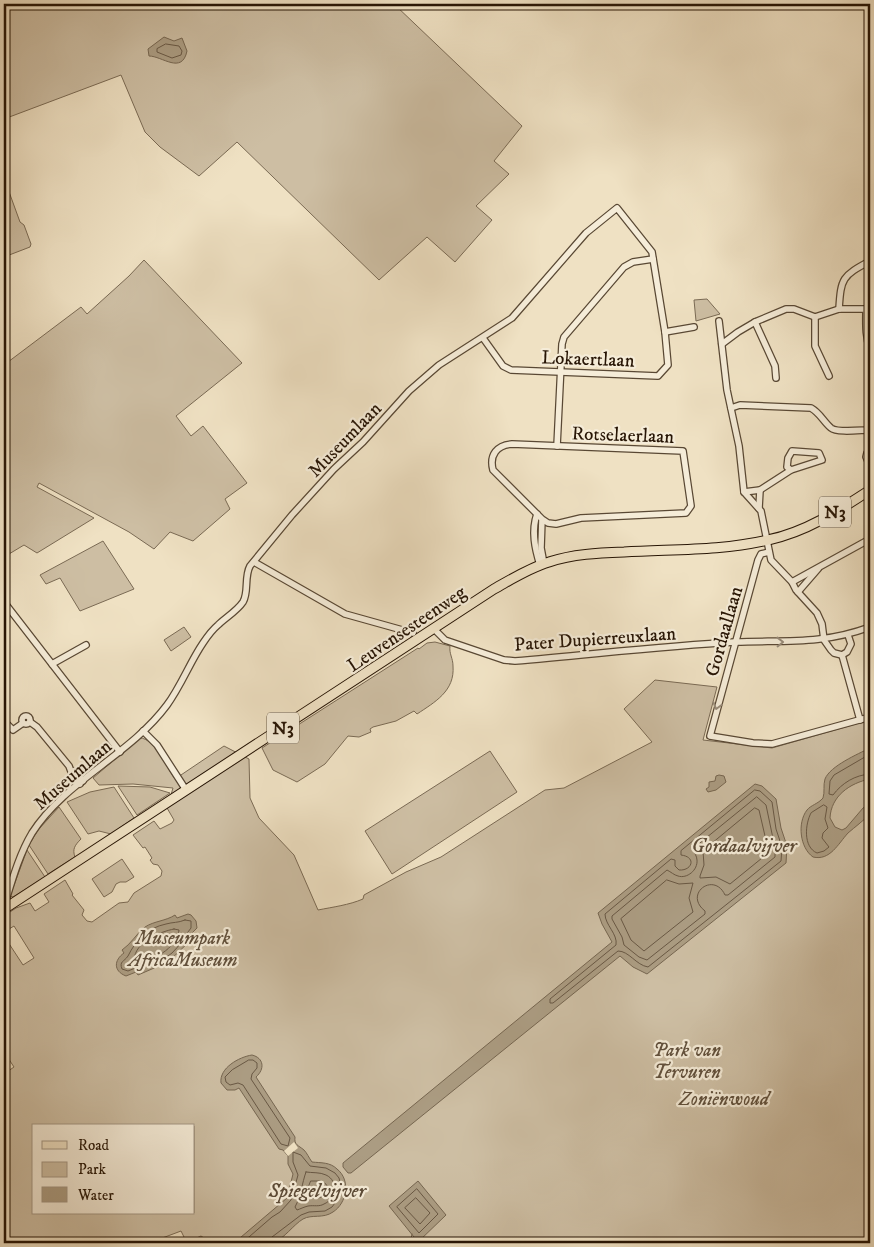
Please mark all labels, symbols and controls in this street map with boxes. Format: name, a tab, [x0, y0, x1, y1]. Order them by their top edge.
street label: Lokaertlaan	[541, 346, 635, 373]
street label: Museumlaan	[304, 398, 387, 482]
street label: Rotselaerlaan	[571, 422, 675, 449]
road number: N3	[819, 497, 851, 528]
street label: Leuvensesteenweg	[343, 581, 471, 677]
street label: Gordaallaan	[701, 584, 748, 679]
street label: Pater Dupierreuxlaan	[513, 622, 677, 657]
one-way arrow	[776, 637, 784, 647]
one-way arrow	[713, 701, 723, 709]
road number: N3	[267, 712, 299, 744]
street label: Museumlaan	[29, 735, 117, 815]
water label: Gordaalvijver	[692, 834, 798, 859]
park label: Museumpark AfricaMuseum	[127, 927, 238, 972]
park label: Park van Tervuren	[653, 1039, 721, 1084]
park label: Zoniënwoud	[678, 1088, 772, 1111]
legend	[32, 1124, 195, 1214]
text: Road	[78, 1136, 110, 1155]
text: Park	[78, 1160, 107, 1179]
water label: Spiegelvijver	[267, 1179, 367, 1204]
text: Water	[77, 1186, 114, 1205]

